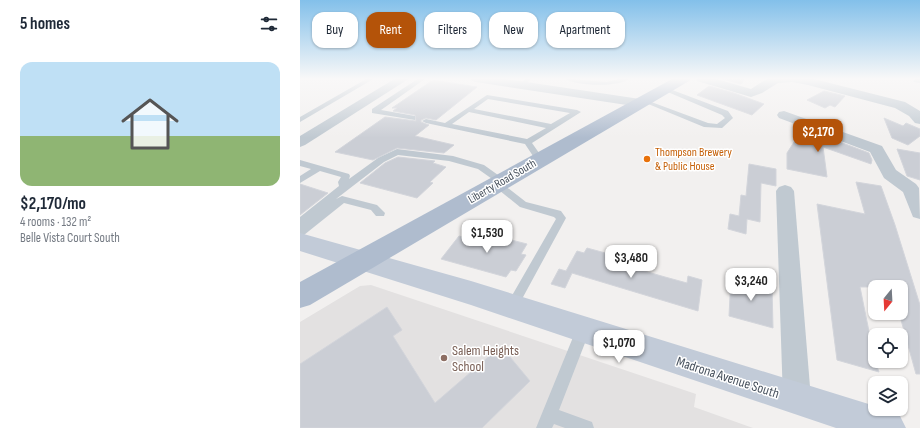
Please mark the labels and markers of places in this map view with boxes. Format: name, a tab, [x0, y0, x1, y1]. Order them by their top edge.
pin: $2,170	[785, 119, 851, 153]
place label: Thompson Brewery & Public House	[655, 145, 732, 174]
marker: Thompson Brewery & Public House	[642, 154, 652, 164]
pin: $1,530	[454, 220, 520, 254]
pin: $3,480	[598, 245, 664, 279]
pin: $3,240	[718, 268, 784, 302]
pin: $1,070	[586, 330, 652, 364]
place label: Salem Heights School	[452, 342, 519, 375]
marker: Salem Heights School	[439, 353, 449, 363]

